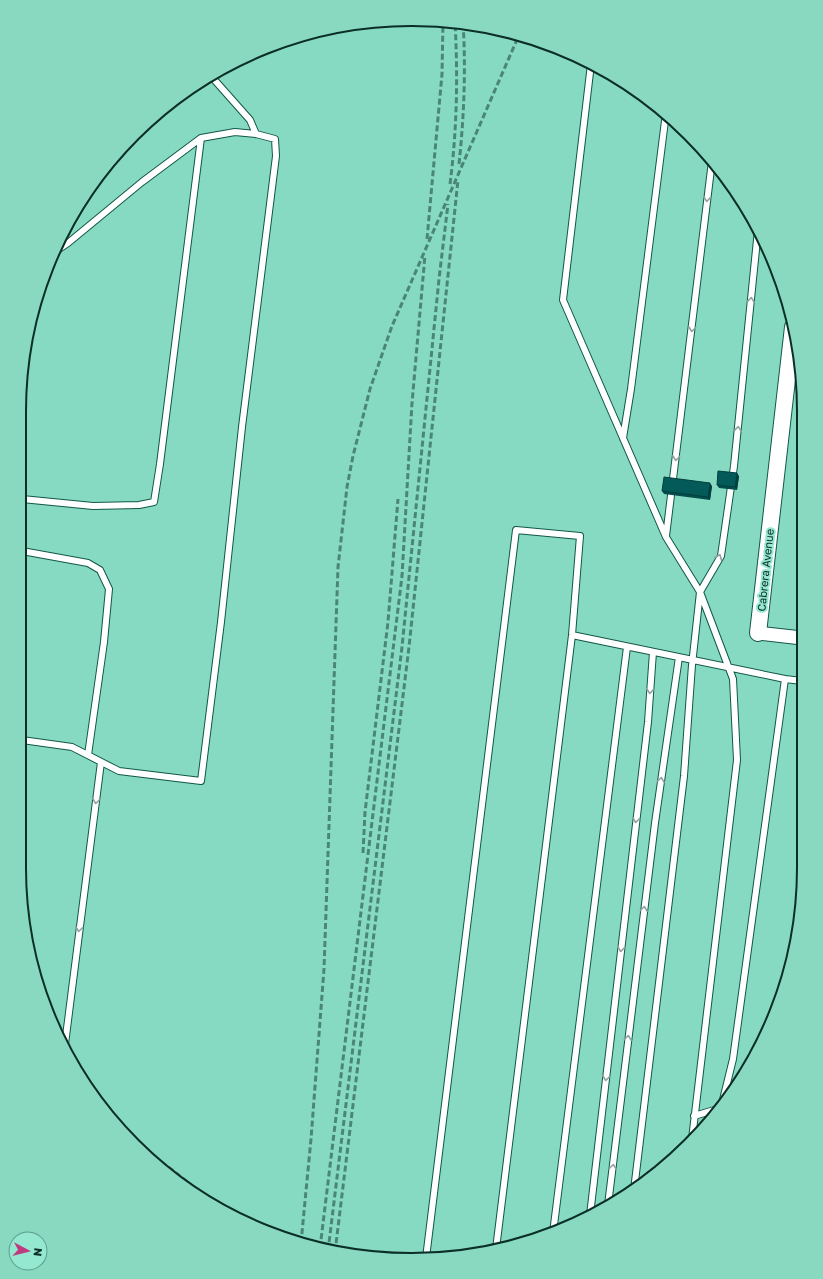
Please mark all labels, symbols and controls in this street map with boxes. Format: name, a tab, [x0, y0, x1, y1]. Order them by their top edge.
one-way arrow	[703, 196, 712, 202]
one-way arrow	[747, 297, 756, 303]
one-way arrow	[688, 326, 697, 332]
one-way arrow	[733, 426, 742, 432]
one-way arrow	[672, 455, 681, 461]
street label: Cabrera Avenue	[754, 528, 776, 612]
one-way arrow	[714, 554, 722, 561]
one-way arrow	[645, 688, 654, 694]
one-way arrow	[656, 777, 665, 783]
one-way arrow	[92, 797, 101, 804]
one-way arrow	[632, 817, 641, 823]
one-way arrow	[639, 906, 648, 912]
one-way arrow	[75, 926, 84, 933]
one-way arrow	[617, 946, 626, 952]
one-way arrow	[624, 1035, 633, 1041]
one-way arrow	[602, 1075, 611, 1081]
one-way arrow	[608, 1164, 617, 1170]
north arrow	[8, 1231, 48, 1271]
text: N	[31, 1247, 45, 1257]

